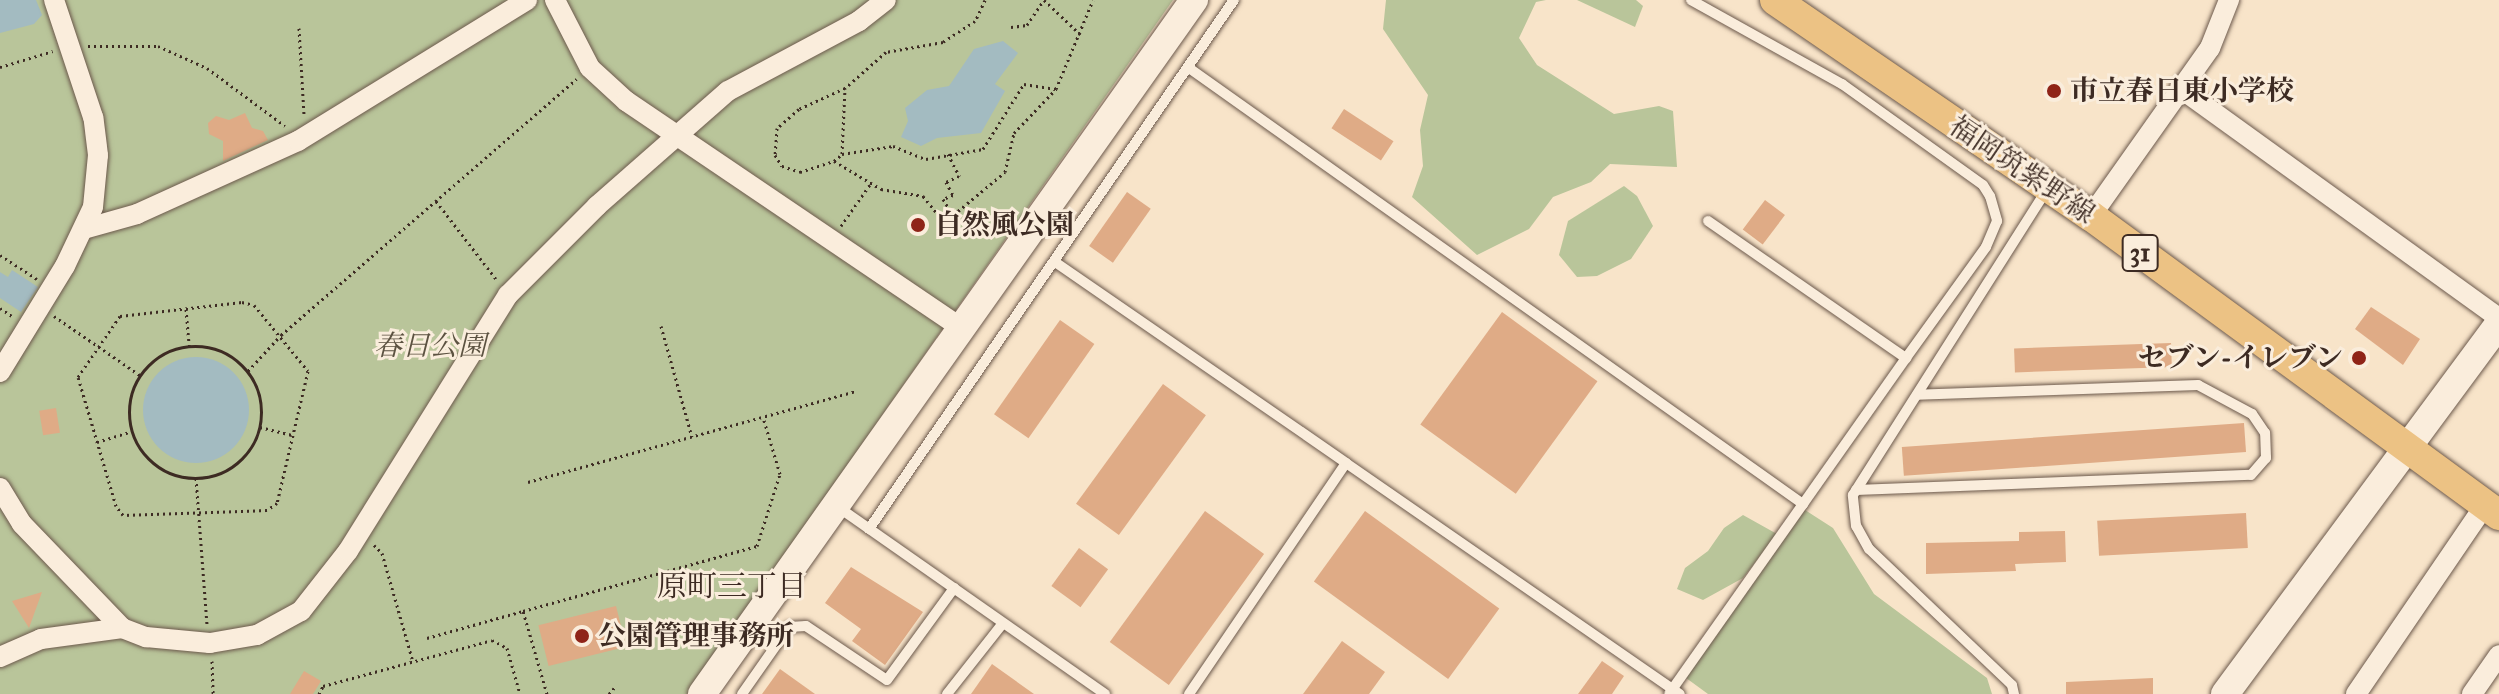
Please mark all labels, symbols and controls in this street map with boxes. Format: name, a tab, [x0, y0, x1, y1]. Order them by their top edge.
place label: 市立春日東小学校	[2070, 74, 2294, 108]
marker: 市立春日東小学校	[2045, 82, 2063, 100]
street label: 福岡筑紫野線	[1943, 109, 2101, 231]
place label: 自然風公園	[934, 208, 1074, 242]
marker: 自然風公園	[909, 216, 927, 234]
road number: 31	[2120, 231, 2160, 275]
park label: 春日公園	[374, 329, 486, 363]
place label: セブン-イレブン	[2136, 341, 2343, 375]
marker: セブン-イレブン	[2350, 349, 2368, 367]
district label: 原町三丁目	[657, 568, 807, 604]
place label: 公園管理事務所	[598, 619, 794, 653]
marker: 公園管理事務所	[573, 627, 591, 645]

